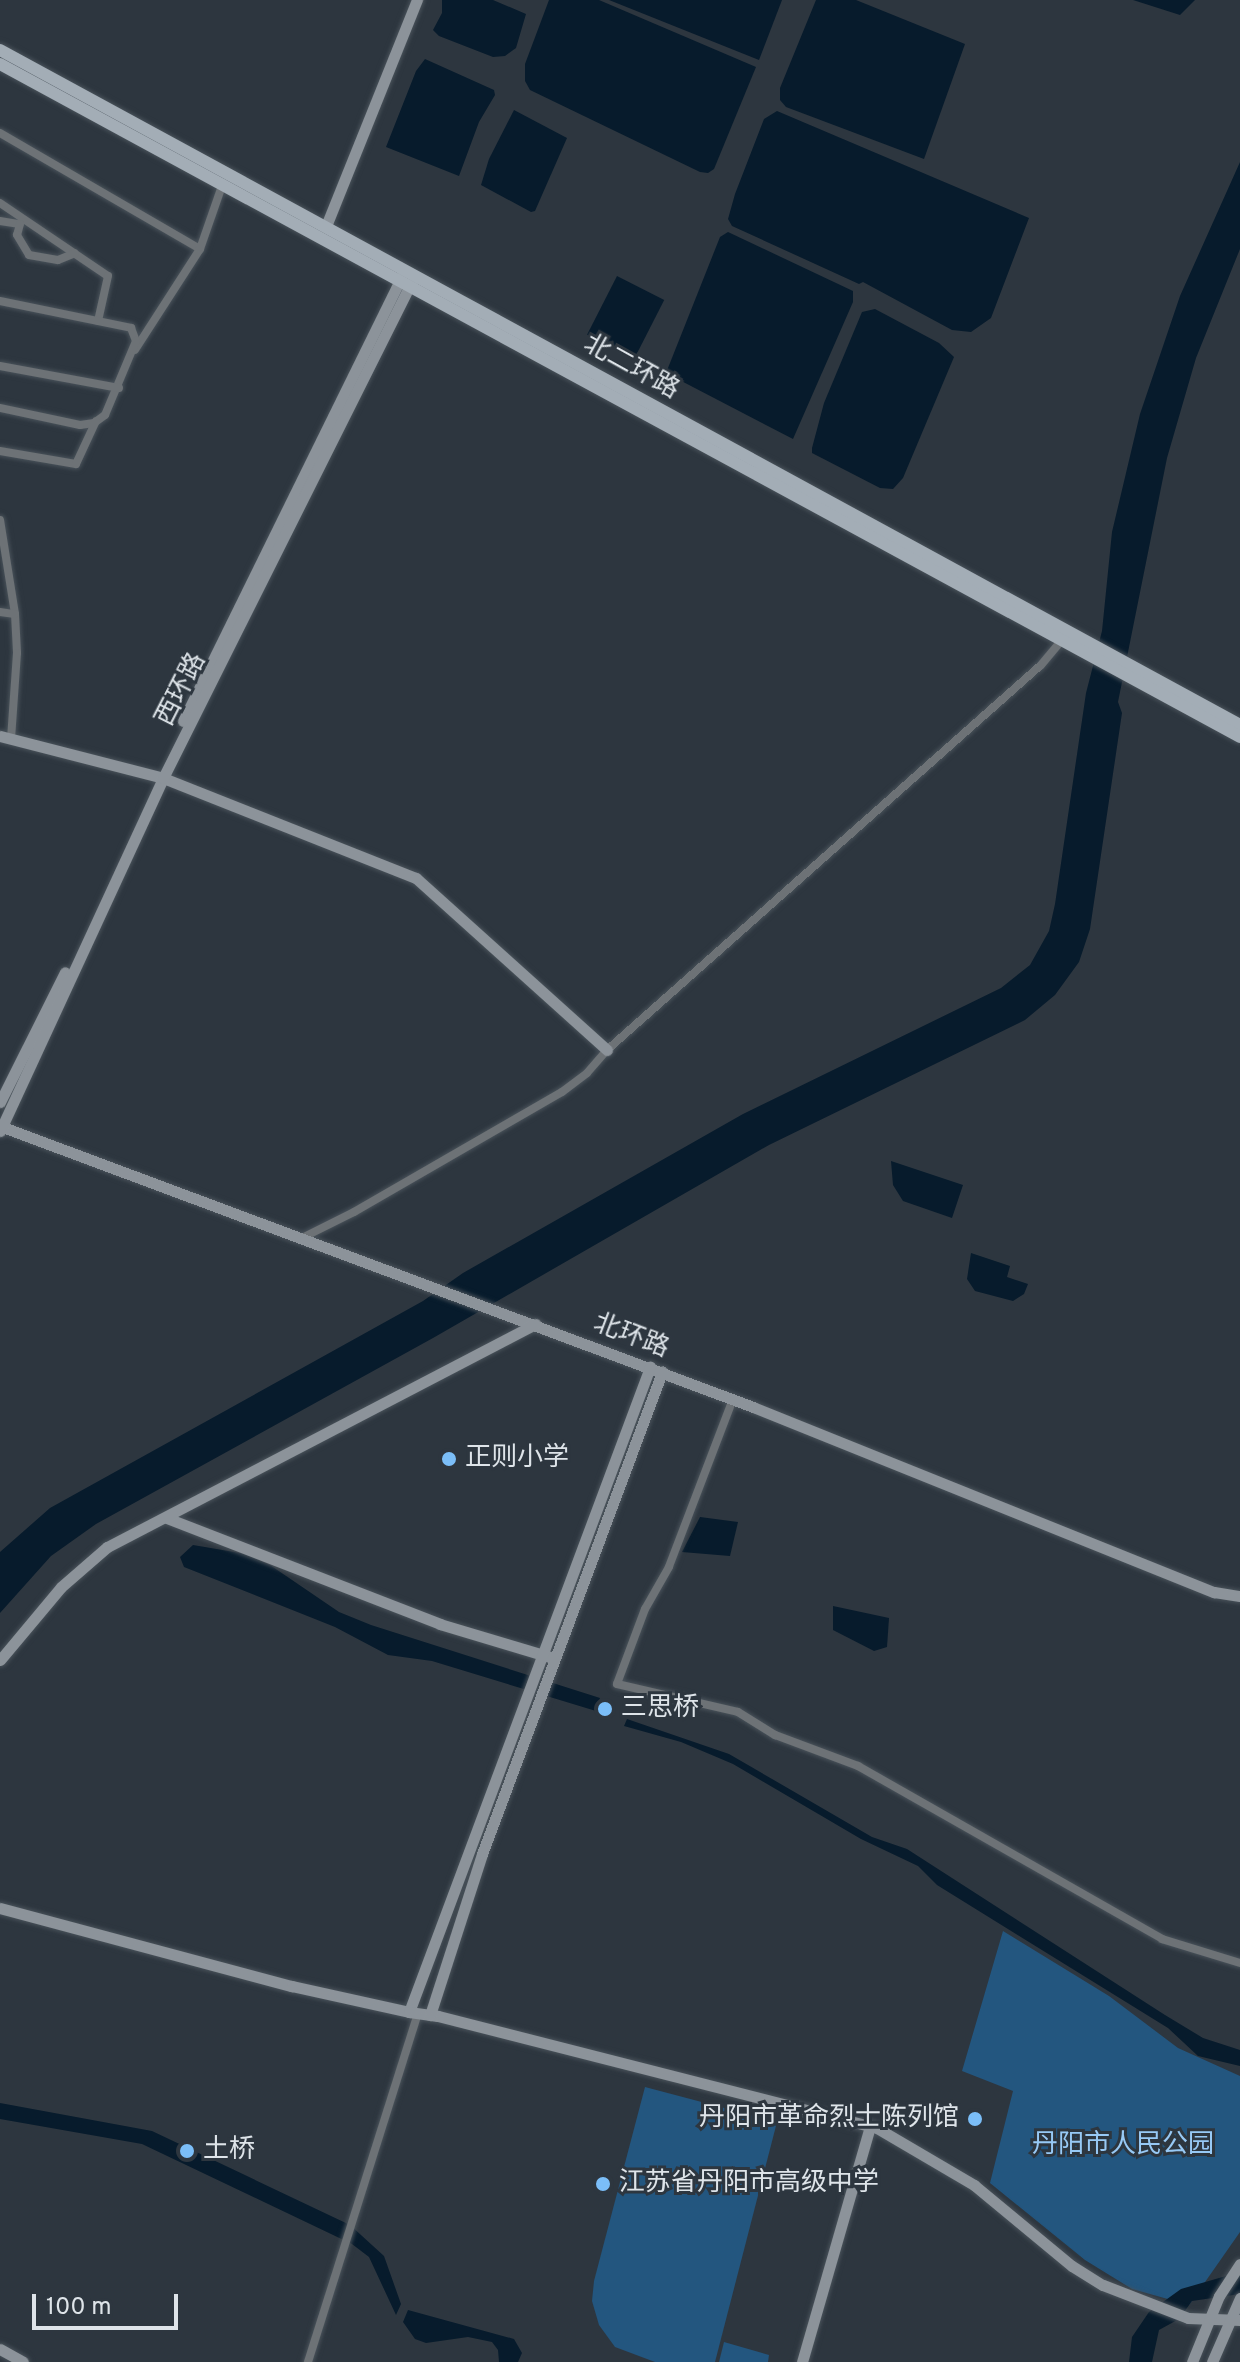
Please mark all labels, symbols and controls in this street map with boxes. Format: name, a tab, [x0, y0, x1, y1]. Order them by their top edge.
street label: 北二环路	[578, 329, 684, 407]
street label: 西环路	[150, 648, 214, 732]
street label: 北环路	[589, 1308, 673, 1366]
place label: 正则小学	[465, 1443, 569, 1475]
marker: 正则小学	[440, 1450, 458, 1468]
place label: 三思桥	[621, 1693, 699, 1725]
marker: 三思桥	[596, 1700, 614, 1718]
place label: 丹阳市革命烈士陈列馆	[699, 2103, 959, 2135]
marker: 丹阳市革命烈士陈列馆	[966, 2110, 984, 2128]
park label: 丹阳市人民公园	[1032, 2130, 1214, 2162]
place label: 土桥	[203, 2135, 255, 2167]
marker: 土桥	[178, 2142, 196, 2160]
place label: 江苏省丹阳市高级中学	[619, 2168, 879, 2200]
marker: 江苏省丹阳市高级中学	[594, 2175, 612, 2193]
scale bar	[36, 2278, 182, 2328]
text: 100 m	[46, 2293, 112, 2323]

